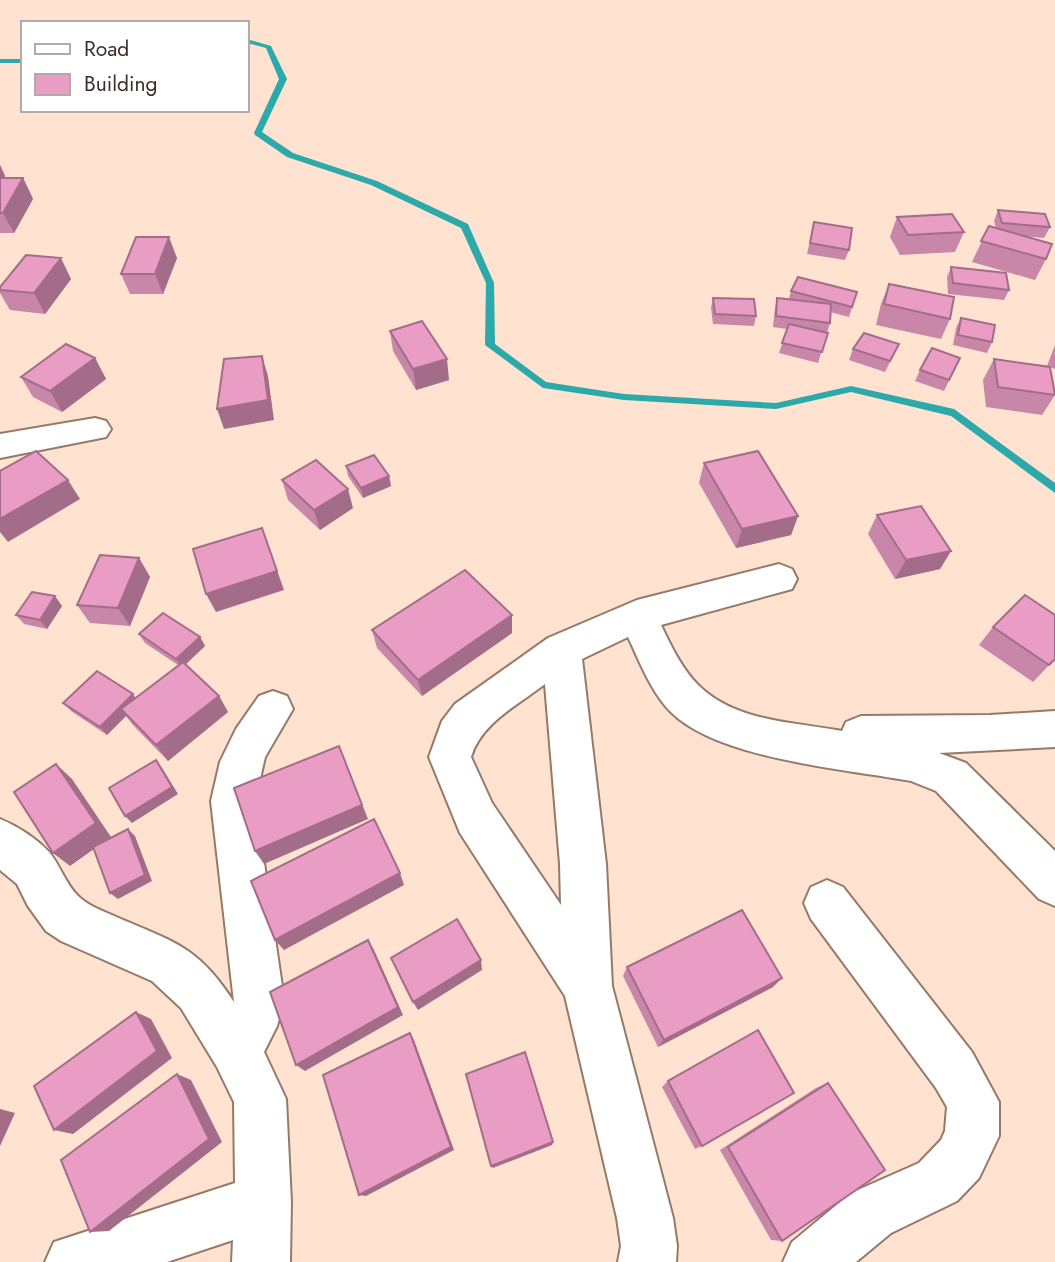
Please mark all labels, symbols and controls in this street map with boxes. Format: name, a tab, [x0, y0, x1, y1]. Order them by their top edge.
legend	[21, 21, 248, 112]
text: Road	[84, 34, 129, 64]
text: Building	[84, 69, 157, 99]

